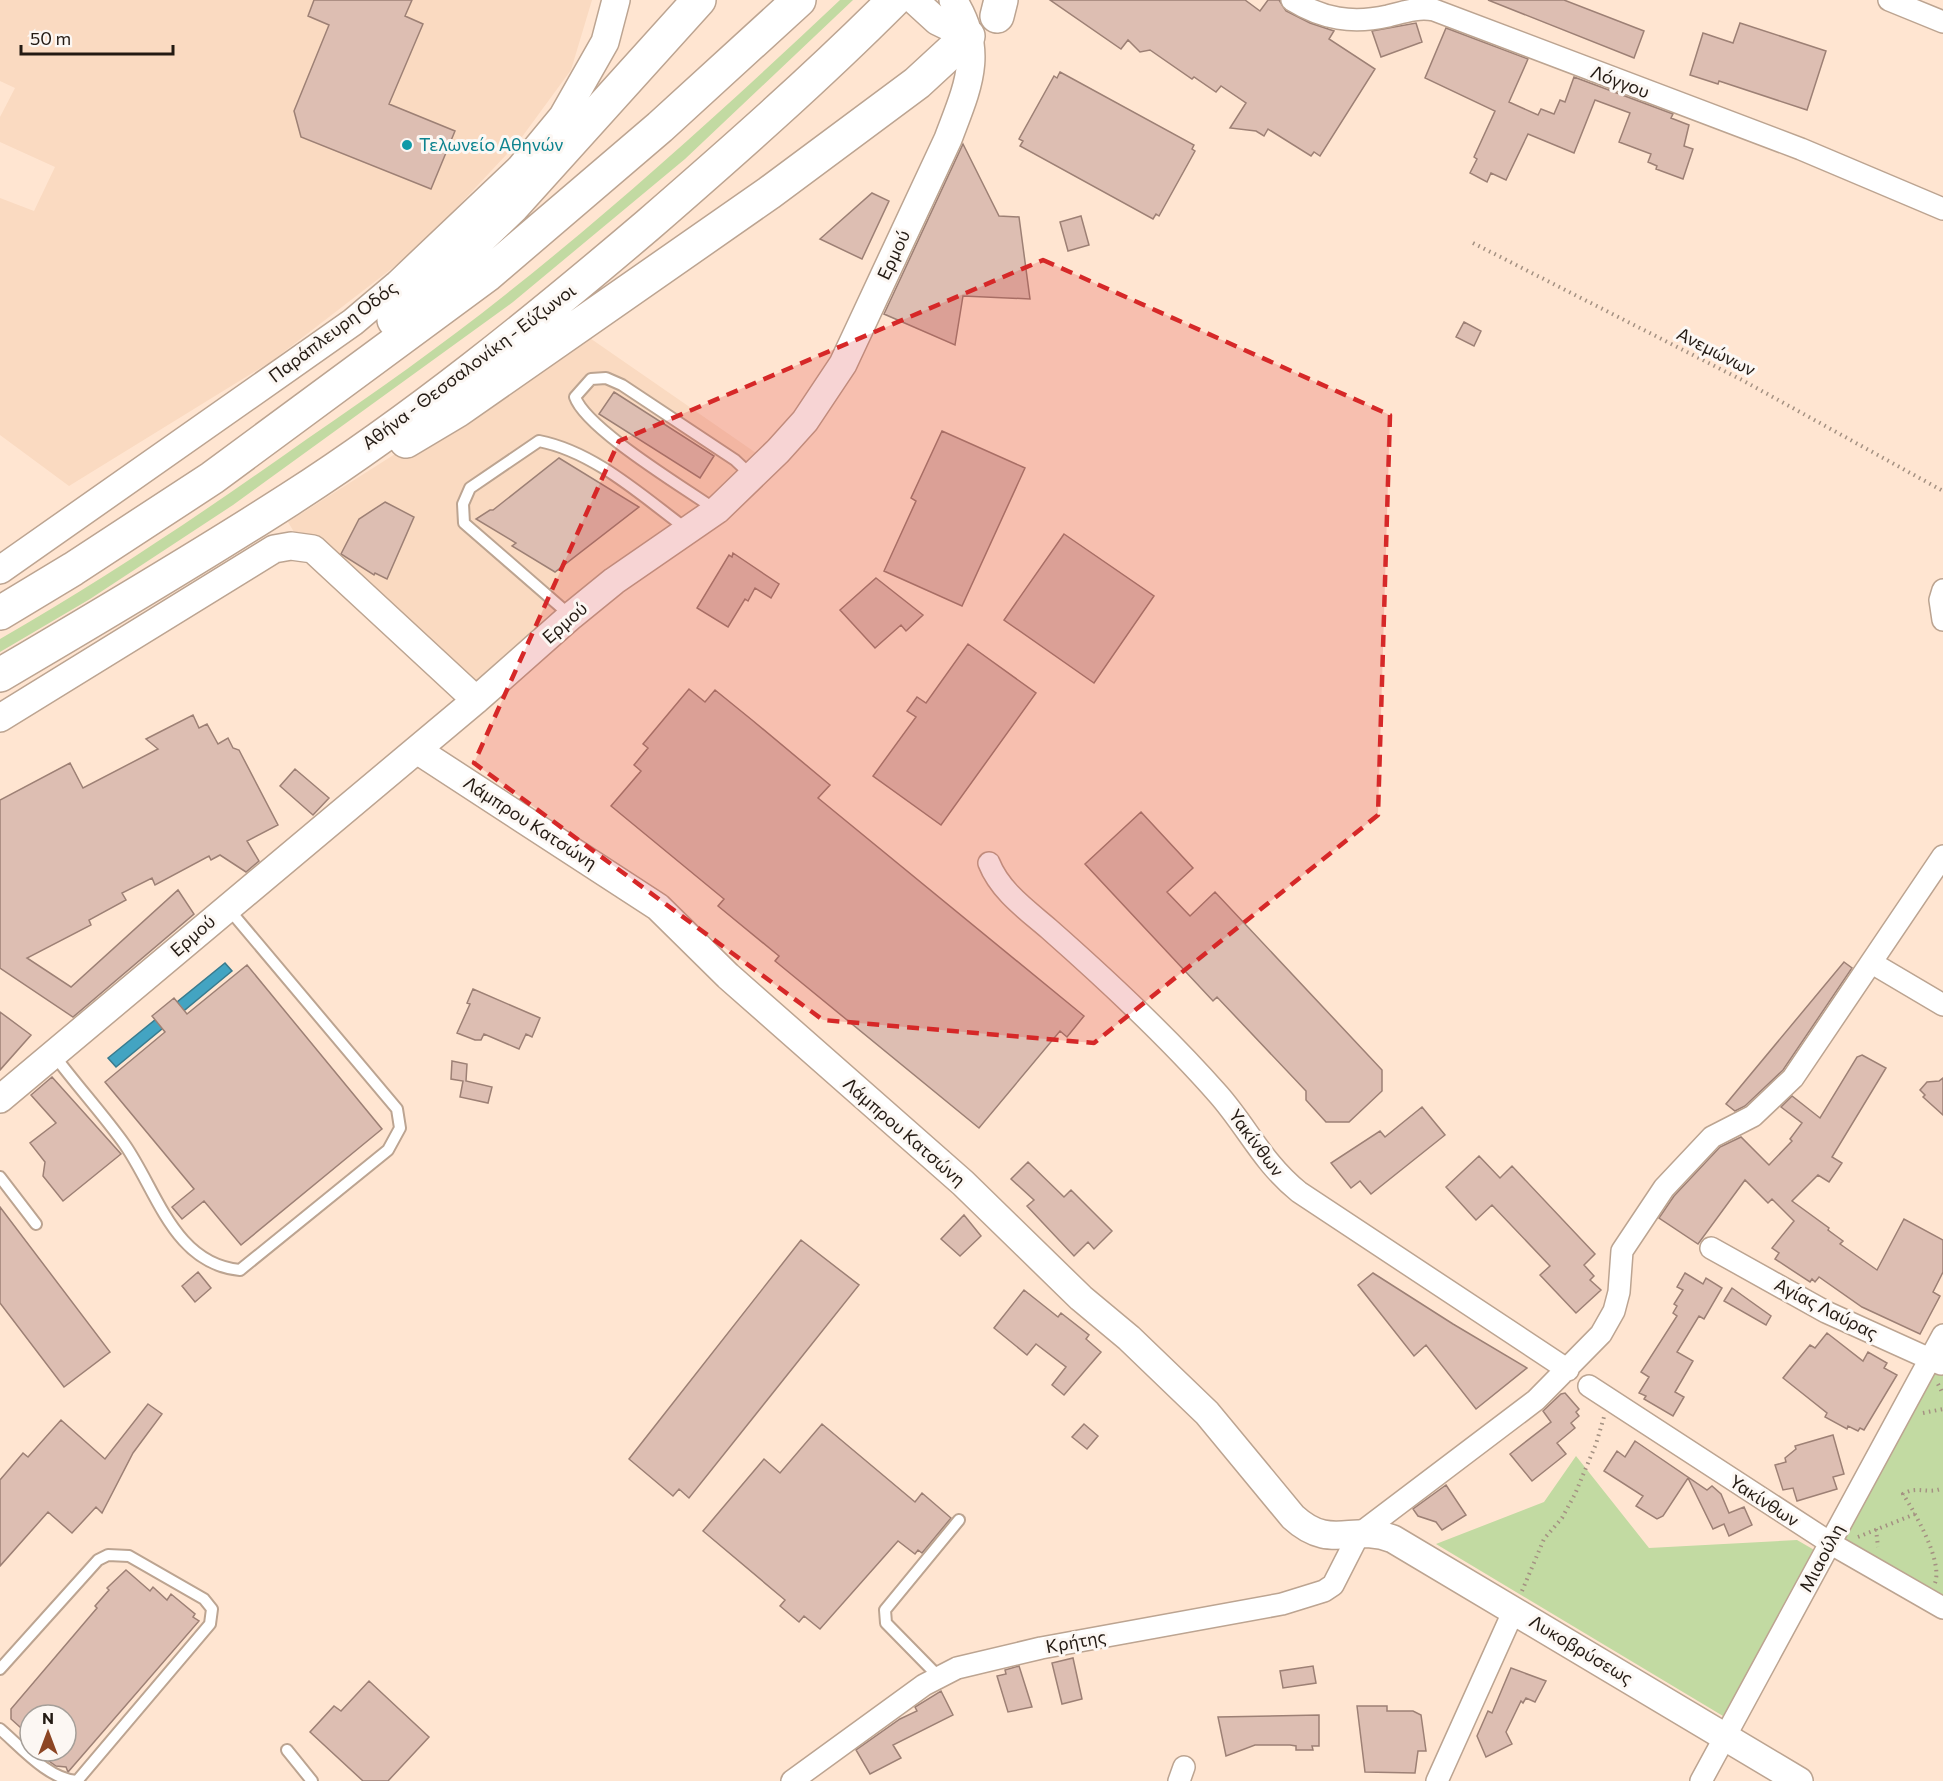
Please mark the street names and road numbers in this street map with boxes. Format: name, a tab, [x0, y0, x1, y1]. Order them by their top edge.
street label: Λόγγου	[1588, 60, 1653, 102]
street label: Ερμού	[872, 226, 914, 283]
street label: Παράπλευρη Οδός	[264, 276, 401, 387]
street label: Αθήνα - Θεσσαλονίκη - Εύζωνοι	[357, 278, 580, 454]
street label: Ανεμώνων	[1673, 322, 1759, 380]
street label: Ερμού	[537, 597, 591, 648]
street label: Λάμπρου Κατσώνη	[460, 771, 601, 874]
street label: Ερμού	[165, 910, 219, 961]
street label: Λάμπρου Κατσώνη	[839, 1072, 970, 1190]
street label: Υακίνθων	[1224, 1104, 1289, 1180]
street label: Αγίας Λαύρας	[1771, 1273, 1882, 1344]
street label: Υακίνθων	[1726, 1470, 1803, 1531]
street label: Μιαούλη	[1794, 1520, 1848, 1595]
street label: Λυκοβρύσεως	[1526, 1610, 1637, 1689]
street label: Κρήτης	[1044, 1625, 1108, 1657]

